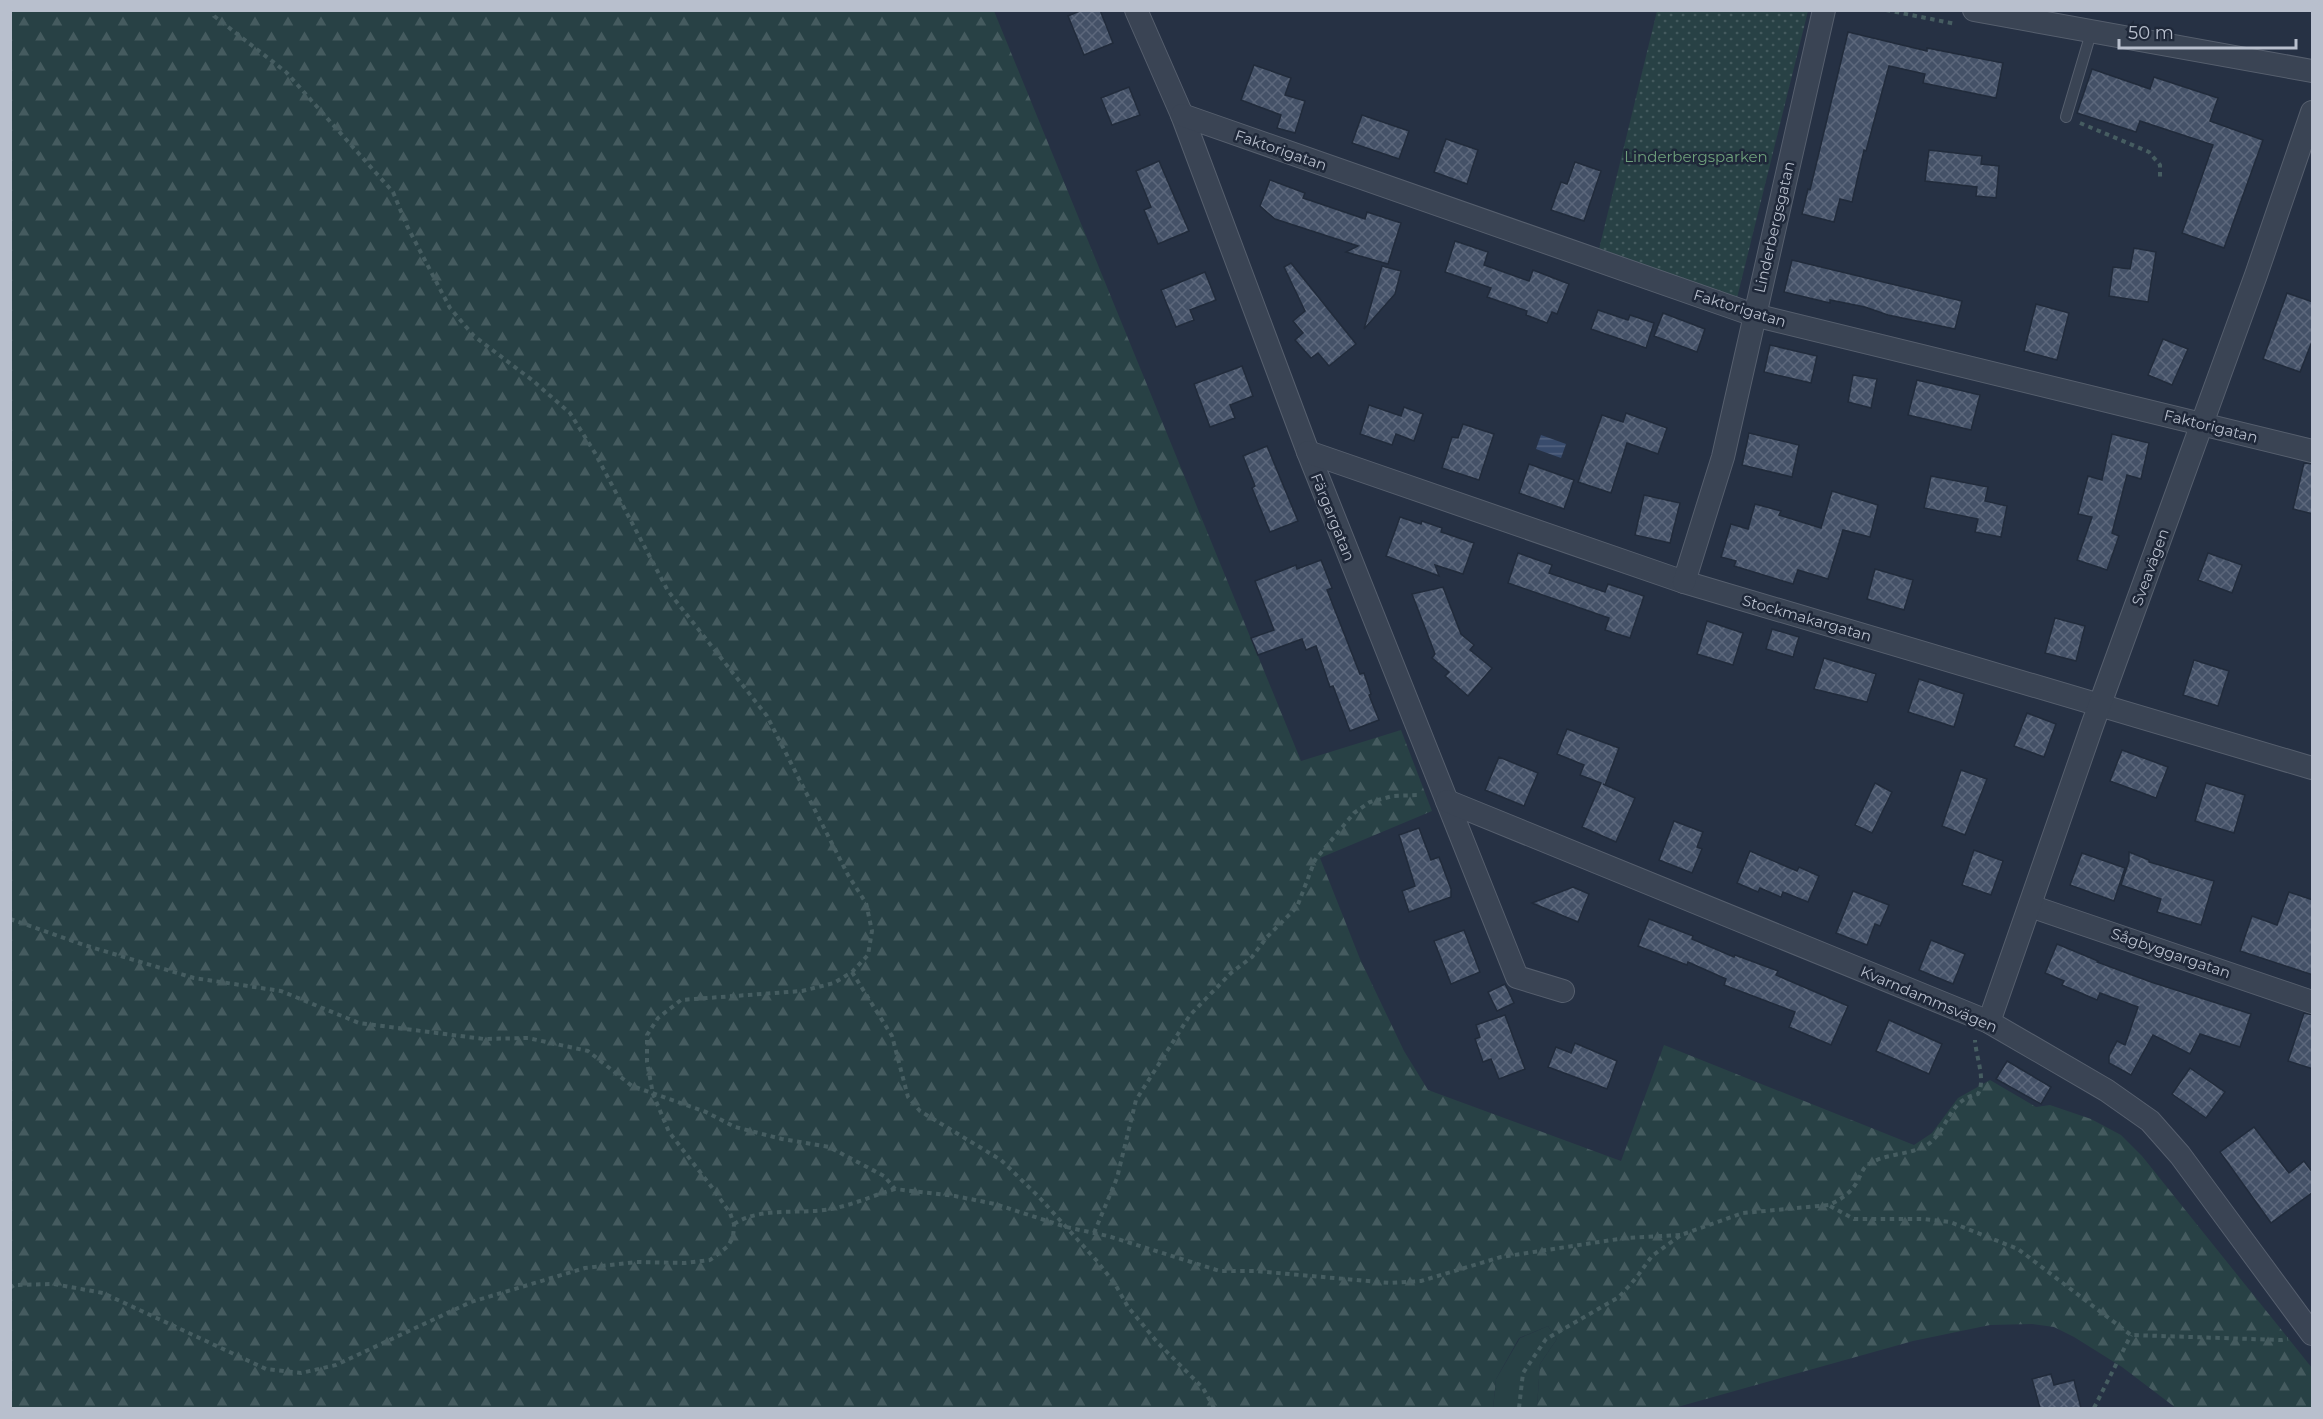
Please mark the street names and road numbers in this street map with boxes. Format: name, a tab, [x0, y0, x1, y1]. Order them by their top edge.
street label: Faktorigatan	[1232, 125, 1330, 175]
street label: Linderbergsgatan	[1750, 159, 1798, 295]
street label: Faktorigatan	[1691, 285, 1789, 331]
street label: Faktorigatan	[2162, 405, 2260, 447]
street label: Färgargatan	[1307, 470, 1359, 564]
street label: Sveavägen	[2127, 526, 2173, 608]
street label: Stockmakargatan	[1740, 590, 1874, 646]
street label: Sågbyggargatan	[2109, 924, 2233, 982]
street label: Kvarndammsvägen	[1858, 962, 2000, 1036]

